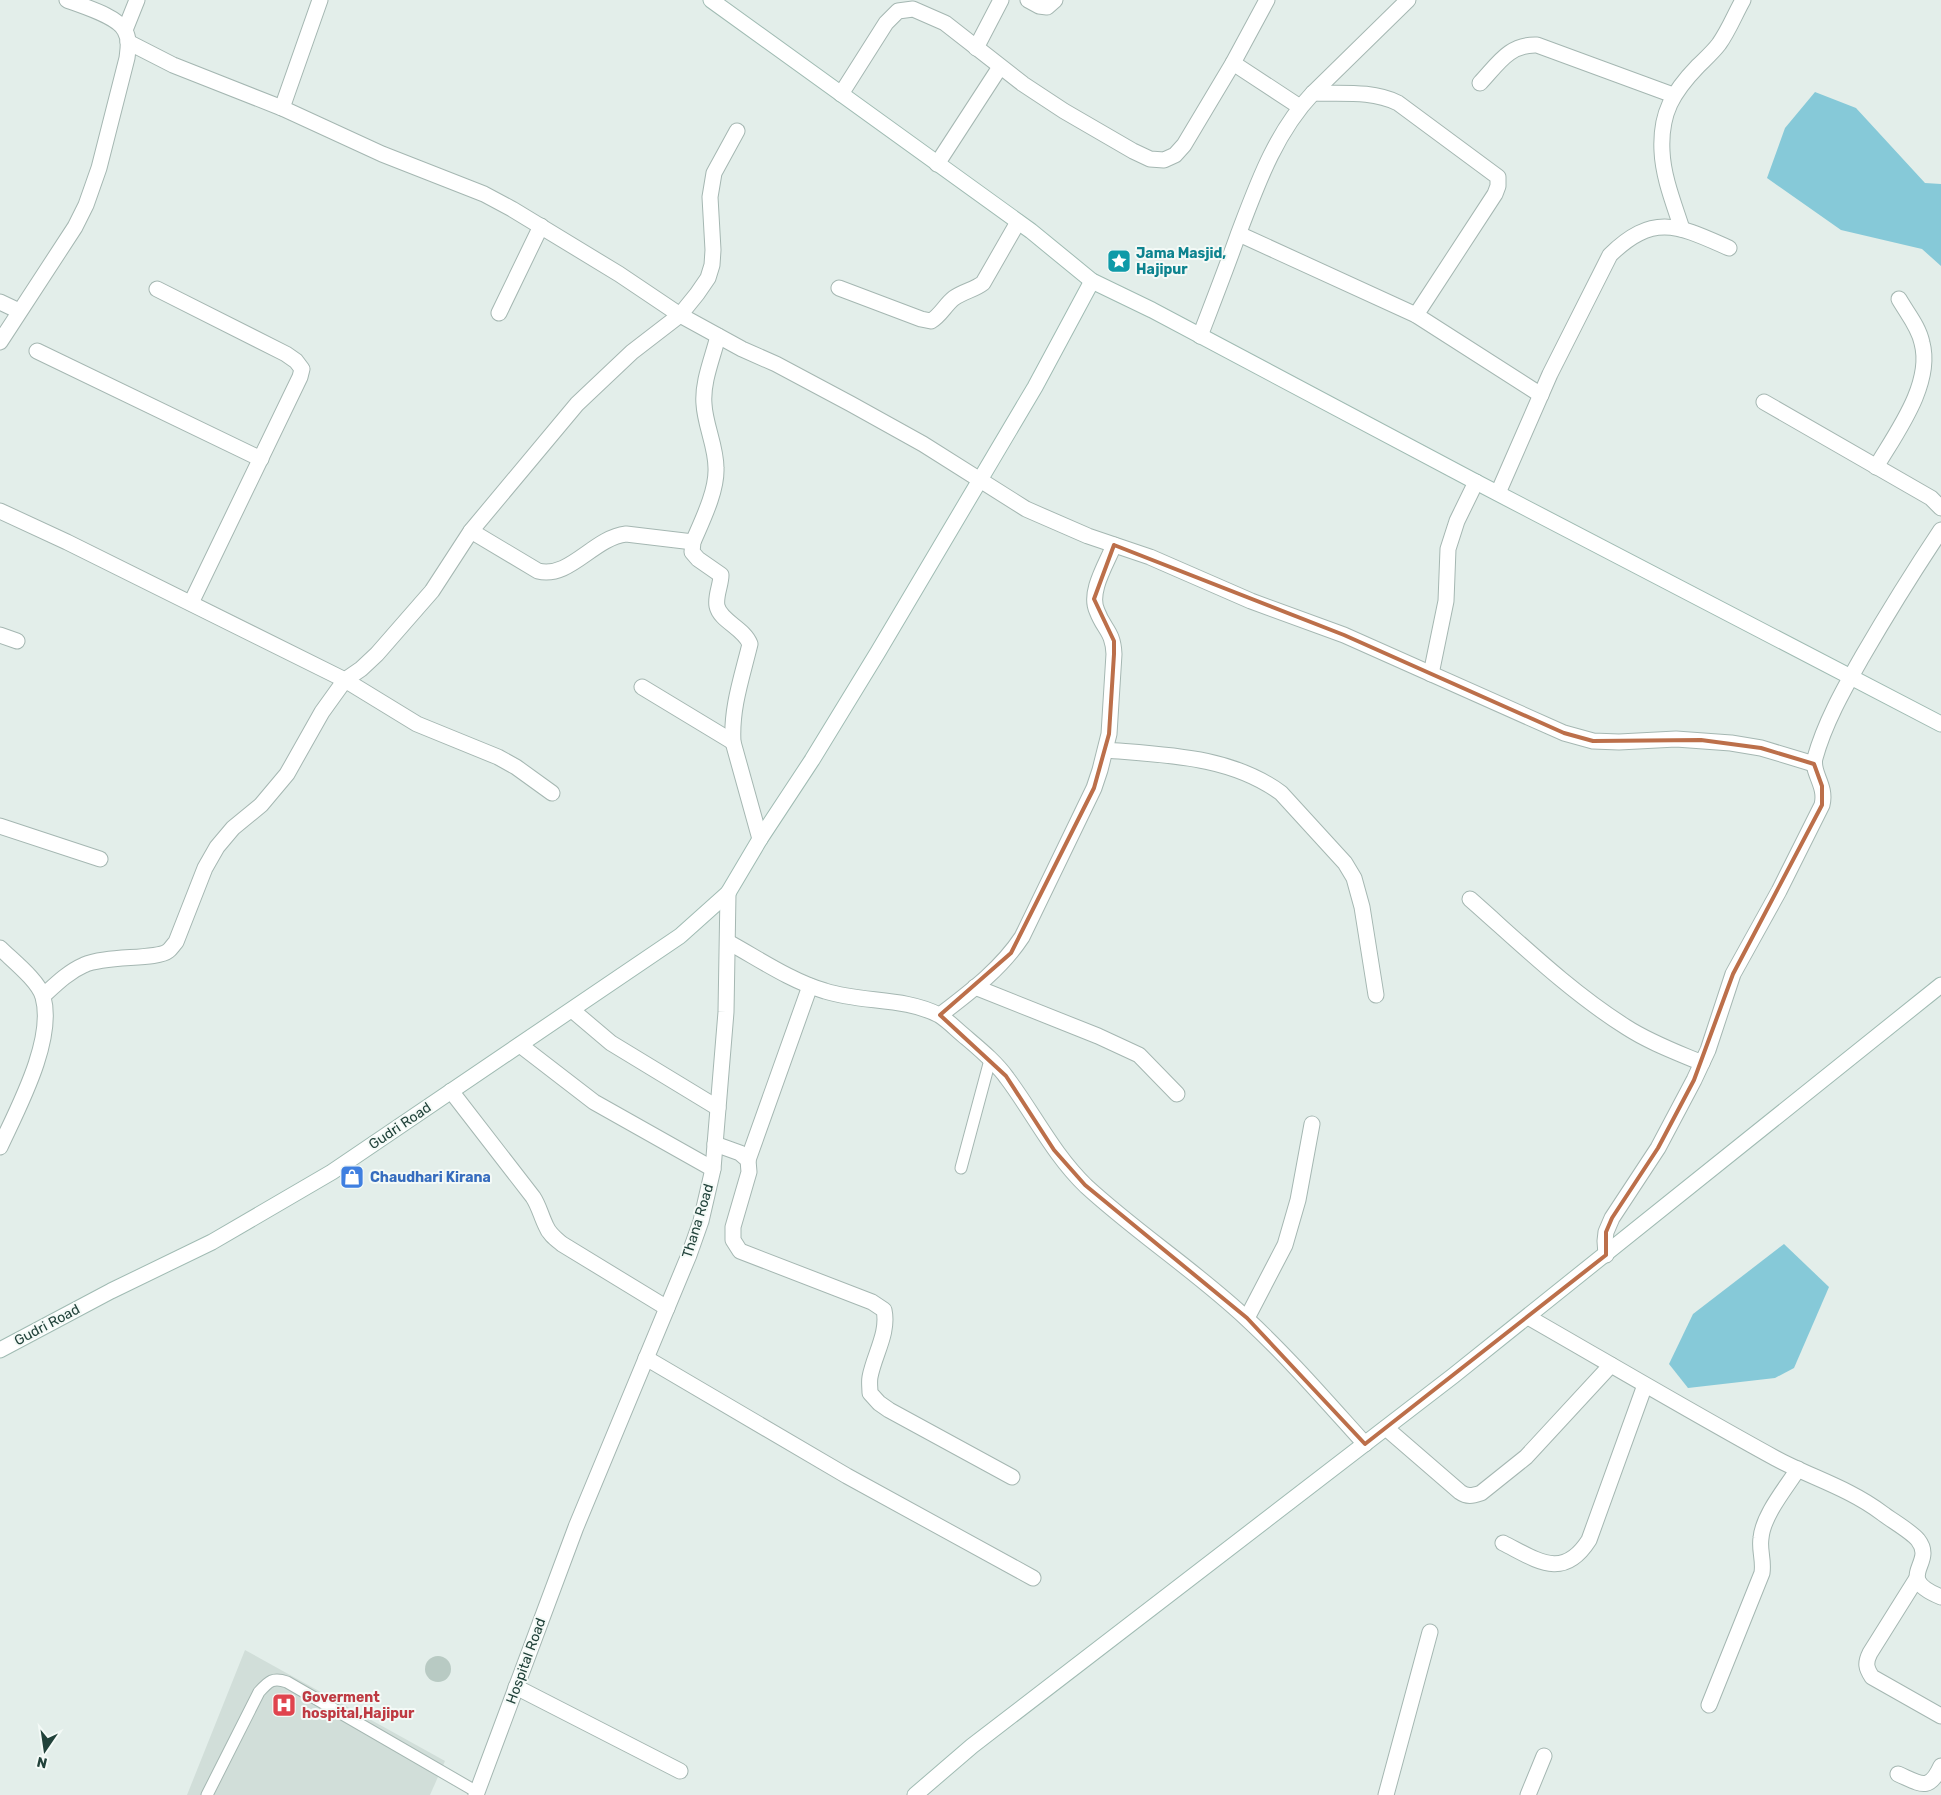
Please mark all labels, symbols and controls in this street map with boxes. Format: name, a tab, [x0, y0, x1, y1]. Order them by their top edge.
place label: Jama Masjid, Hajipur	[1136, 245, 1226, 278]
place icon: Jama Masjid, Hajipur	[1106, 248, 1132, 274]
street label: Gudri Road	[366, 1099, 434, 1153]
shop icon: Chaudhari Kirana	[339, 1164, 365, 1190]
place label: Chaudhari Kirana	[370, 1169, 491, 1186]
street label: Thana Road	[679, 1182, 717, 1260]
street label: Gudri Road	[11, 1301, 83, 1349]
street label: Hospital Road	[503, 1616, 549, 1706]
place label: Goverment hospital,Hajipur	[302, 1689, 415, 1722]
hospital icon: Goverment hospital,Hajipur	[271, 1692, 297, 1718]
north arrow	[20, 1725, 70, 1775]
text: N	[35, 1753, 49, 1772]

